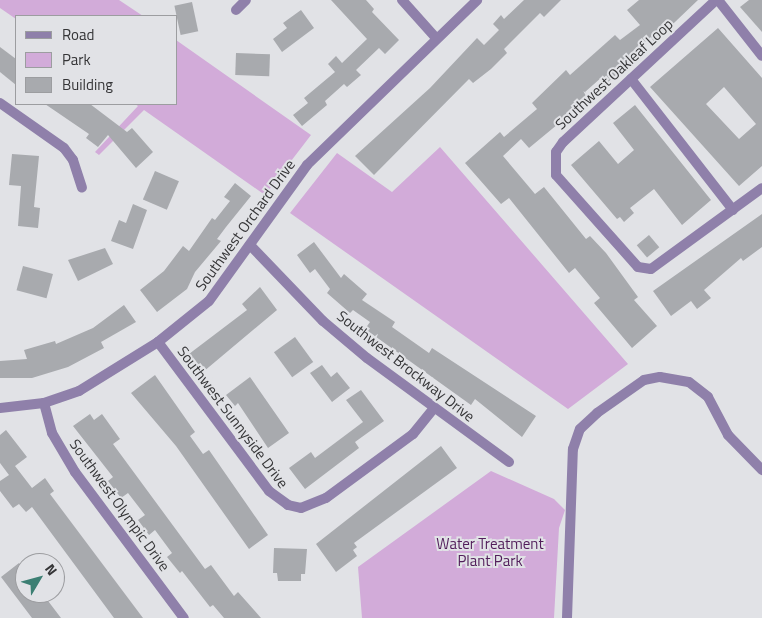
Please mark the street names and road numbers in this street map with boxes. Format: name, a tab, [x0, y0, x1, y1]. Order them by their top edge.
street label: Southwest Oakleaf Loop	[552, 15, 676, 133]
street label: Southwest Orchard Drive	[191, 156, 299, 294]
street label: Southwest Brockway Drive	[334, 307, 478, 425]
street label: Southwest Sunnyside Drive	[174, 343, 292, 491]
street label: Southwest Olympic Drive	[66, 436, 174, 574]

